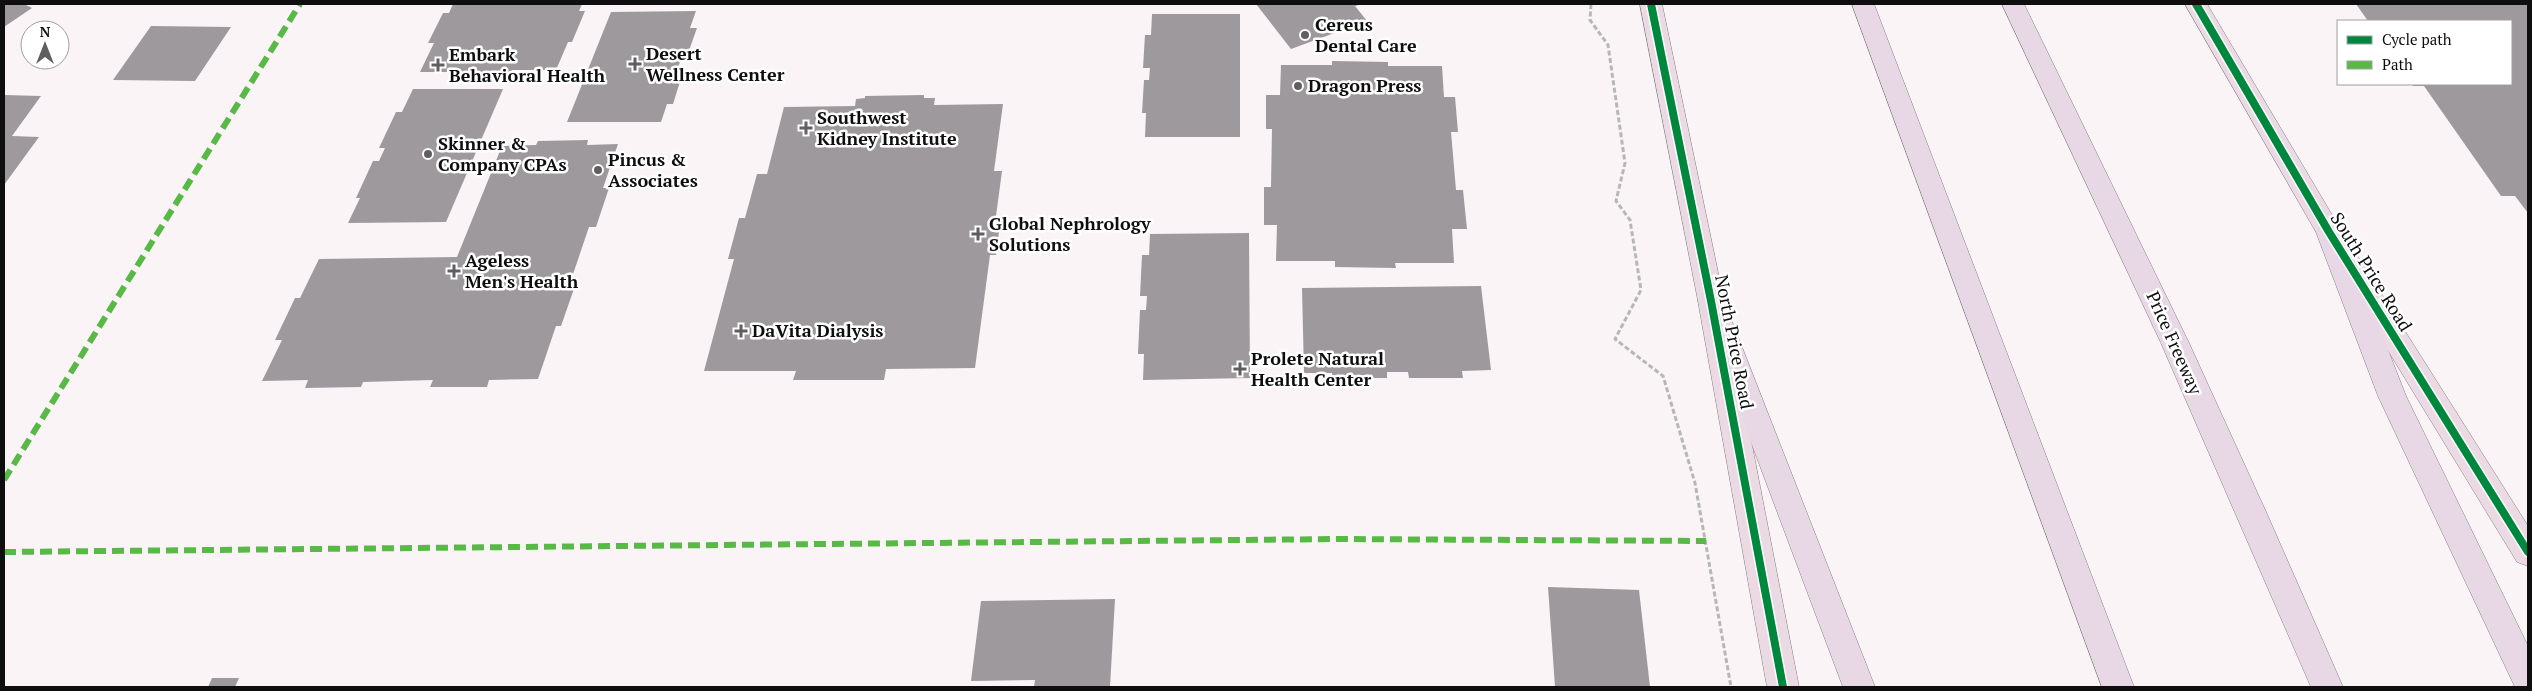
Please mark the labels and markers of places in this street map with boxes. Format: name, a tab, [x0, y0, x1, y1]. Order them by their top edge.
place label: Cereus Dental Care	[1315, 12, 1417, 57]
marker: Cereus Dental Care	[1299, 29, 1311, 41]
place label: Desert Wellness Center	[646, 41, 785, 86]
place label: Embark Behavioral Health	[449, 42, 606, 87]
marker: Desert Wellness Center	[628, 57, 642, 71]
marker: Embark Behavioral Health	[431, 58, 445, 72]
place label: Dragon Press	[1308, 73, 1421, 97]
marker: Dragon Press	[1292, 80, 1304, 92]
place label: Southwest Kidney Institute	[817, 105, 957, 150]
marker: Southwest Kidney Institute	[799, 121, 813, 135]
place label: Skinner & Company CPAs	[438, 131, 567, 176]
place label: Pincus & Associates	[608, 147, 698, 192]
marker: Skinner & Company CPAs	[422, 148, 434, 160]
marker: Pincus & Associates	[592, 164, 604, 176]
place label: Global Nephrology Solutions	[989, 211, 1151, 256]
marker: Global Nephrology Solutions	[971, 227, 985, 241]
place label: Ageless Men's Health	[465, 248, 579, 293]
marker: Ageless Men's Health	[447, 264, 461, 278]
place label: DaVita Dialysis	[752, 318, 884, 342]
marker: DaVita Dialysis	[734, 324, 748, 338]
place label: Prolete Natural Health Center	[1251, 346, 1384, 391]
marker: Prolete Natural Health Center	[1233, 362, 1247, 376]

